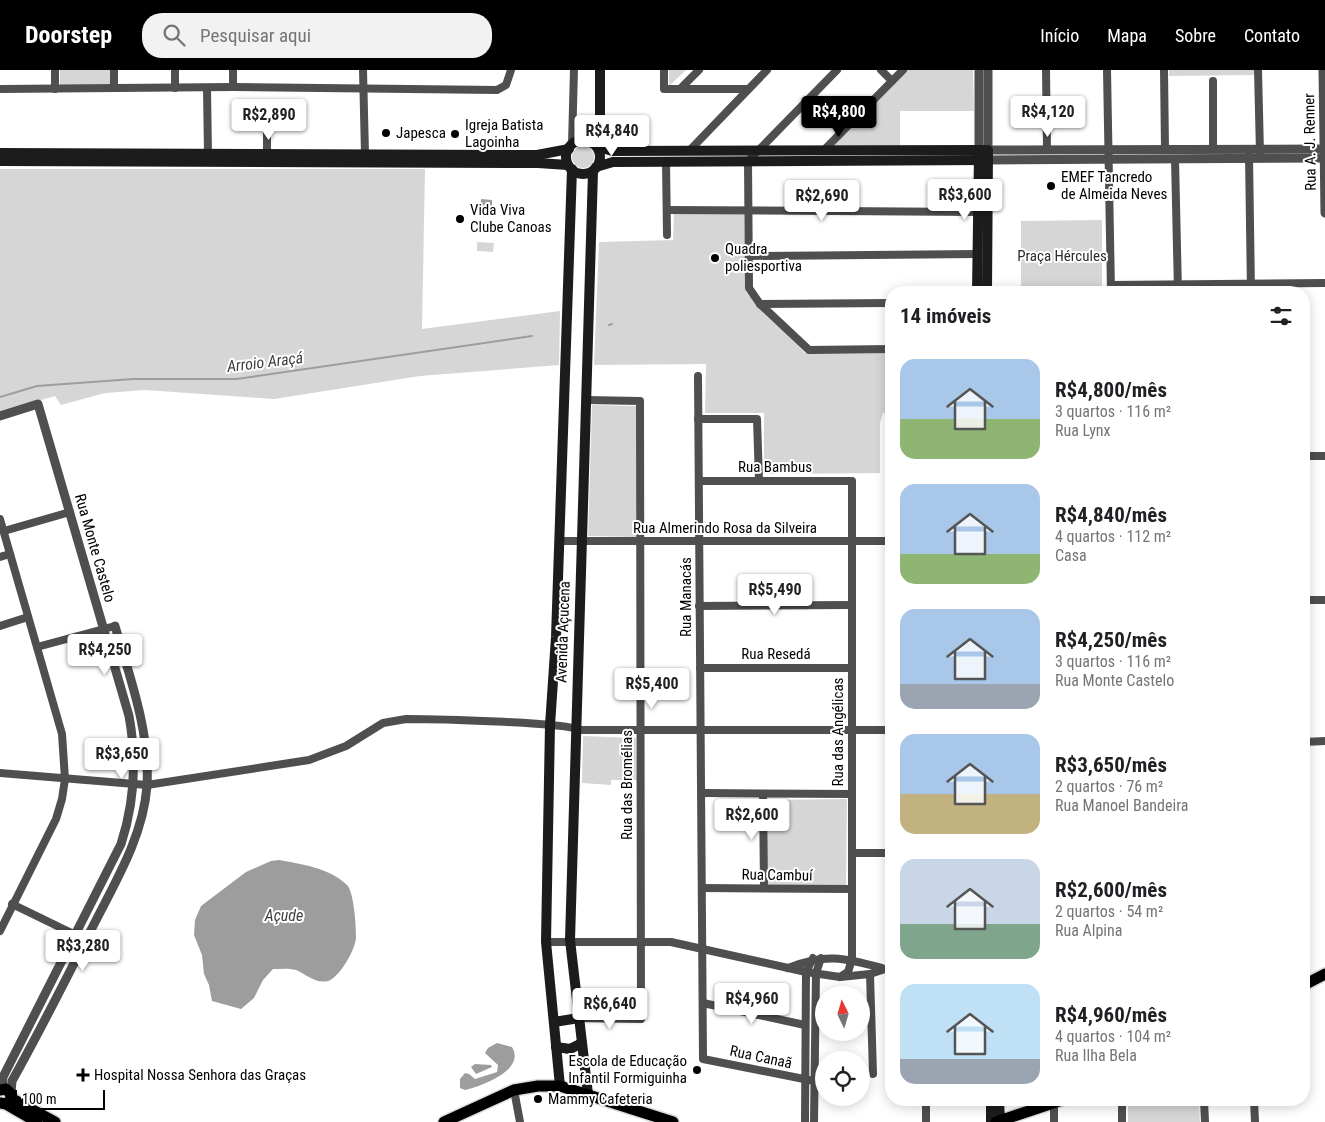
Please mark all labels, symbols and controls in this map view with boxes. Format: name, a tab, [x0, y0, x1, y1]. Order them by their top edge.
search box	[142, 13, 492, 58]
text: Doorstep	[25, 21, 112, 49]
icon: search	[160, 21, 188, 49]
text: Pesquisar aqui	[200, 24, 311, 47]
text: Início	[1040, 25, 1079, 46]
text: Mapa	[1107, 25, 1147, 46]
text: Sobre	[1175, 25, 1216, 46]
text: Contato	[1244, 25, 1300, 46]
street label: Rua A. J. Renner	[1300, 93, 1320, 191]
pin: R$4,800	[793, 96, 885, 138]
pin: R$4,120	[1002, 96, 1094, 138]
pin: R$2,890	[223, 98, 315, 141]
text: R$4,800	[812, 102, 866, 121]
text: R$4,120	[1021, 102, 1075, 121]
text: R$2,890	[242, 105, 296, 124]
pin: R$4,840	[566, 114, 658, 157]
place label: Igreja Batista Lagoinha	[465, 116, 543, 151]
text: R$4,840	[585, 121, 639, 140]
place label: Japesca	[396, 124, 446, 142]
marker: Japesca	[380, 127, 392, 139]
marker: Igreja Batista Lagoinha	[449, 128, 461, 140]
place label: EMEF Tancredo de Almeida Neves	[1061, 168, 1167, 203]
pin: R$3,600	[919, 178, 1011, 221]
pin: R$2,690	[776, 180, 868, 222]
marker: EMEF Tancredo de Almeida Neves	[1045, 180, 1057, 192]
text: R$3,600	[938, 185, 992, 204]
text: R$2,690	[795, 186, 849, 205]
place label: Vida Viva Clube Canoas	[470, 201, 552, 236]
marker: Vida Viva Clube Canoas	[454, 213, 466, 225]
place label: Quadra poliesportiva	[725, 240, 802, 275]
park label: Praça Hércules	[1017, 247, 1107, 265]
marker: Quadra poliesportiva	[709, 252, 721, 264]
icon: filters	[1267, 302, 1295, 330]
text: 14 imóveis	[900, 304, 991, 328]
water label: Arroio Araçá	[225, 348, 305, 376]
text: R$4,800/mês	[1055, 378, 1167, 402]
icon: home	[940, 379, 1000, 439]
text: 3 quartos · 116 m²	[1055, 402, 1171, 421]
text: Rua Lynx	[1055, 421, 1111, 440]
street label: Rua Bambus	[738, 458, 812, 476]
street label: Rua Monte Castelo	[71, 492, 119, 604]
text: R$4,840/mês	[1055, 503, 1167, 527]
icon: home	[940, 504, 1000, 564]
street label: Rua Almerindo Rosa da Silveira	[633, 519, 817, 537]
text: 4 quartos · 112 m²	[1055, 527, 1171, 546]
text: Casa	[1055, 546, 1087, 565]
street label: Rua Manacás	[677, 557, 695, 637]
pin: R$5,490	[729, 574, 821, 616]
text: R$5,490	[748, 580, 802, 599]
street label: Avenida Açucena	[552, 581, 574, 683]
text: R$4,250/mês	[1055, 628, 1167, 652]
icon: home	[940, 629, 1000, 689]
pin: R$4,250	[59, 634, 151, 676]
text: R$4,250	[78, 640, 132, 659]
street label: Rua Resedá	[741, 645, 811, 663]
text: 3 quartos · 116 m²	[1055, 652, 1171, 671]
pin: R$5,400	[606, 668, 698, 710]
text: Rua Monte Castelo	[1055, 671, 1174, 690]
text: R$5,400	[625, 674, 679, 693]
street label: Rua das Angélicas	[829, 677, 847, 786]
street label: Rua das Bromélias	[618, 730, 636, 840]
pin: R$3,650	[76, 738, 168, 780]
text: R$3,650	[95, 744, 149, 763]
text: R$3,650/mês	[1055, 753, 1167, 777]
icon: home	[940, 754, 1000, 814]
text: 2 quartos · 76 m²	[1055, 777, 1163, 796]
text: Rua Manoel Bandeira	[1055, 796, 1188, 815]
pin: R$2,600	[706, 798, 798, 841]
text: R$2,600	[725, 805, 779, 824]
street label: Rua Cambuí	[741, 865, 814, 885]
text: R$2,600/mês	[1055, 878, 1167, 902]
icon: home	[940, 879, 1000, 939]
text: 2 quartos · 54 m²	[1055, 902, 1163, 921]
water label: Açude	[264, 906, 303, 925]
text: Rua Alpina	[1055, 921, 1122, 940]
pin: R$3,280	[37, 930, 129, 972]
text: R$3,280	[56, 936, 110, 955]
pin: R$4,960	[706, 982, 798, 1025]
north arrow	[815, 986, 870, 1041]
map controls	[815, 986, 870, 1106]
pin: R$6,640	[564, 988, 656, 1030]
text: R$4,960	[725, 989, 779, 1008]
text: R$6,640	[583, 994, 637, 1013]
text: R$4,960/mês	[1055, 1003, 1167, 1027]
icon: home	[940, 1004, 1000, 1064]
text: 4 quartos · 104 m²	[1055, 1027, 1171, 1046]
street label: Rua Canaã	[728, 1042, 794, 1072]
text: Rua Ilha Bela	[1055, 1046, 1137, 1065]
button: locate	[815, 1051, 870, 1106]
place label: Escola de Educação Infantil Formiguinha	[568, 1052, 687, 1087]
marker: Escola de Educação Infantil Formiguinha	[691, 1064, 703, 1076]
place label: Hospital Nossa Senhora das Graças	[94, 1066, 306, 1084]
marker: Hospital Nossa Senhora das Graças	[76, 1068, 90, 1082]
scale bar	[15, 1087, 105, 1110]
place label: Mammy Cafeteria	[548, 1090, 653, 1108]
text: 100 m	[22, 1091, 57, 1107]
marker: Mammy Cafeteria	[532, 1093, 544, 1105]

